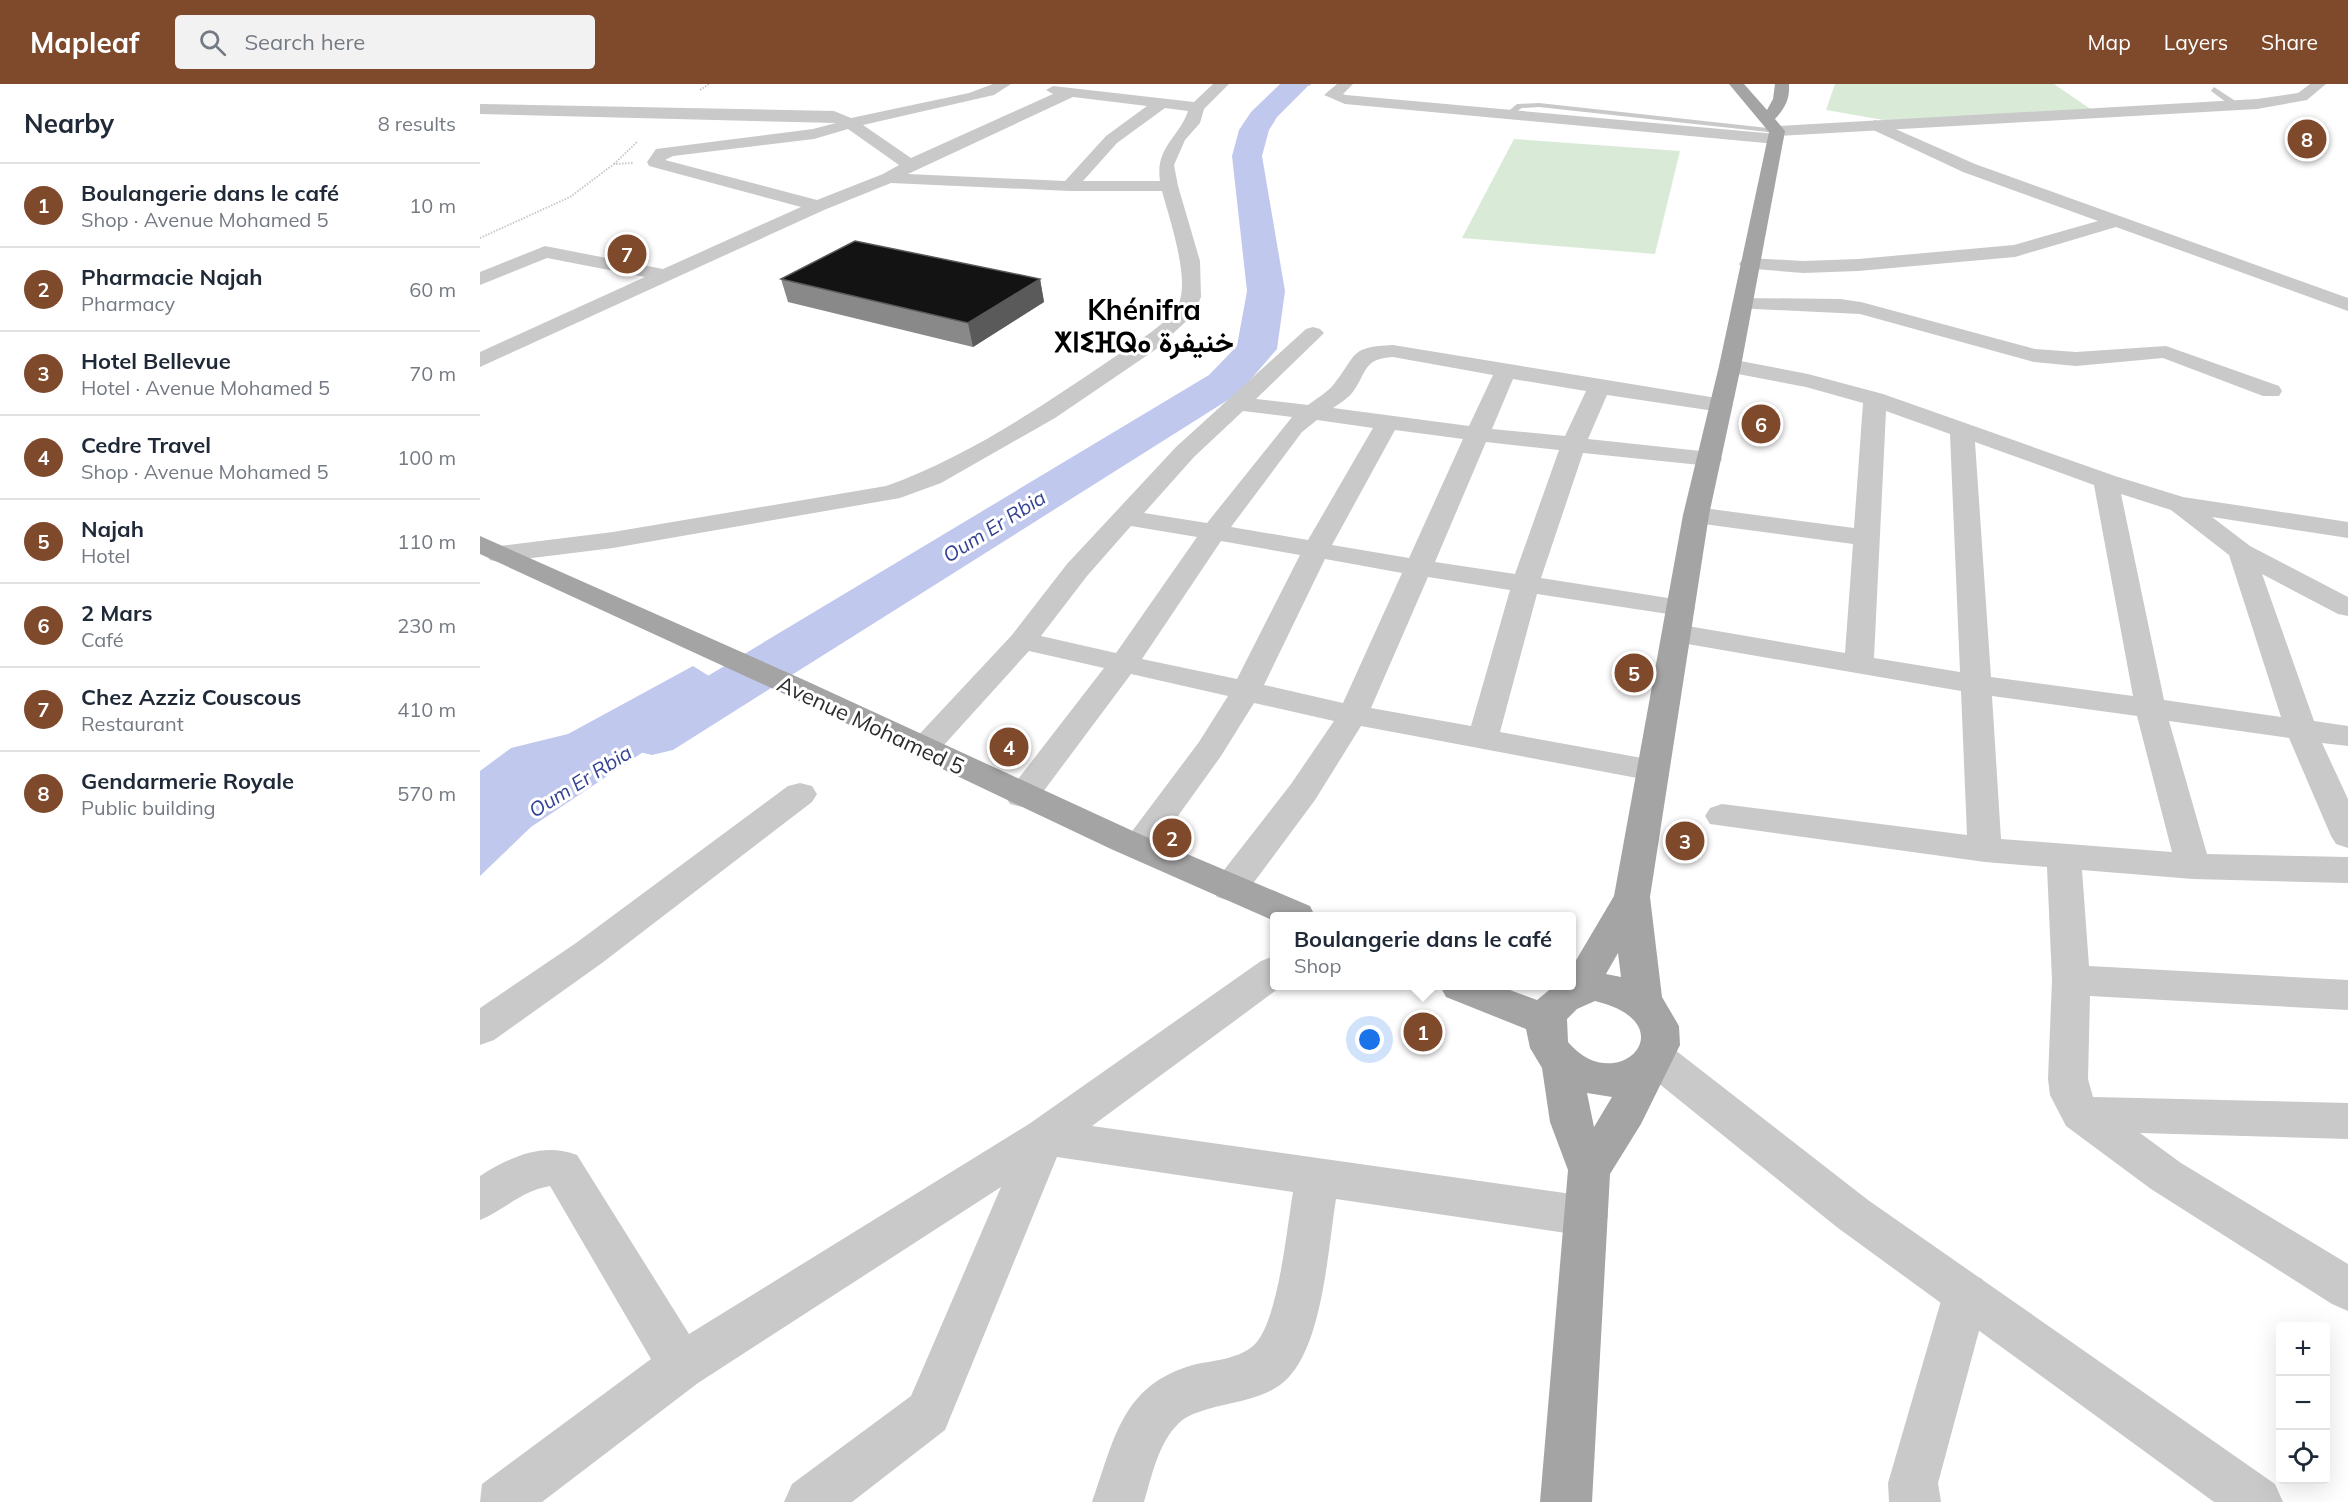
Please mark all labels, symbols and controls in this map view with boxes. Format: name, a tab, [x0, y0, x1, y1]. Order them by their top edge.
search box	[175, 15, 595, 69]
text: Mapleaf	[30, 25, 139, 60]
icon: search	[196, 26, 229, 59]
text: Search here	[244, 28, 365, 56]
text: Map	[2088, 29, 2131, 55]
text: Layers	[2164, 29, 2228, 55]
text: Share	[2261, 29, 2318, 55]
text: Nearby	[24, 107, 114, 140]
text: 8 results	[378, 111, 456, 136]
pin: 8	[2288, 116, 2326, 162]
text: Boulangerie dans le café	[81, 179, 339, 207]
text: 1	[38, 193, 50, 218]
text: 10 m	[409, 193, 456, 218]
text: Shop · Avenue Mohamed 5	[81, 207, 329, 232]
pin: 7	[608, 232, 646, 276]
text: Pharmacie Najah	[81, 263, 262, 291]
text: 2	[38, 277, 50, 302]
text: 60 m	[409, 277, 456, 302]
text: Pharmacy	[81, 291, 175, 316]
district label: Khénifra ⵅⵏⵉⴼⵕⴰ خنيفرة	[1054, 292, 1234, 360]
text: Hotel Bellevue	[81, 347, 231, 375]
text: 3	[38, 361, 50, 386]
text: 70 m	[409, 361, 456, 386]
text: Hotel · Avenue Mohamed 5	[81, 375, 330, 400]
pin: 6	[1742, 402, 1780, 446]
text: Cedre Travel	[81, 431, 211, 459]
text: 4	[38, 445, 50, 470]
text: 100 m	[397, 445, 456, 470]
text: Shop · Avenue Mohamed 5	[81, 459, 329, 484]
water label: Oum Er Rbia	[938, 485, 1050, 567]
text: Najah	[81, 515, 144, 543]
text: 5	[38, 529, 50, 554]
text: 110 m	[397, 529, 456, 554]
text: Hotel	[81, 543, 130, 568]
text: 2 Mars	[81, 599, 153, 627]
text: 6	[38, 613, 50, 638]
text: 230 m	[397, 613, 456, 638]
text: Café	[81, 627, 124, 652]
pin: 5	[1614, 650, 1654, 696]
street label: Avenue Mohamed 5	[773, 669, 969, 781]
text: Chez Azziz Couscous	[81, 683, 301, 711]
text: 7	[38, 697, 50, 722]
text: 410 m	[397, 697, 456, 722]
text: Restaurant	[81, 711, 184, 736]
pin: 4	[990, 724, 1028, 770]
water label: Oum Er Rbia	[524, 740, 636, 822]
text: Gendarmerie Royale	[81, 767, 294, 795]
text: 8	[38, 781, 50, 806]
text: 570 m	[397, 781, 456, 806]
text: Public building	[81, 795, 216, 820]
pin: 2	[1152, 816, 1192, 861]
pin: 3	[1666, 818, 1704, 864]
popup	[1270, 912, 1576, 990]
text: Boulangerie dans le café	[1294, 925, 1552, 953]
text: Shop	[1294, 953, 1342, 978]
pin: 1	[1404, 1010, 1442, 1054]
your location	[1355, 1025, 1384, 1054]
map controls	[2276, 1322, 2330, 1484]
button: +	[2276, 1322, 2330, 1376]
button: −	[2276, 1376, 2330, 1430]
button: locate	[2276, 1430, 2330, 1484]

